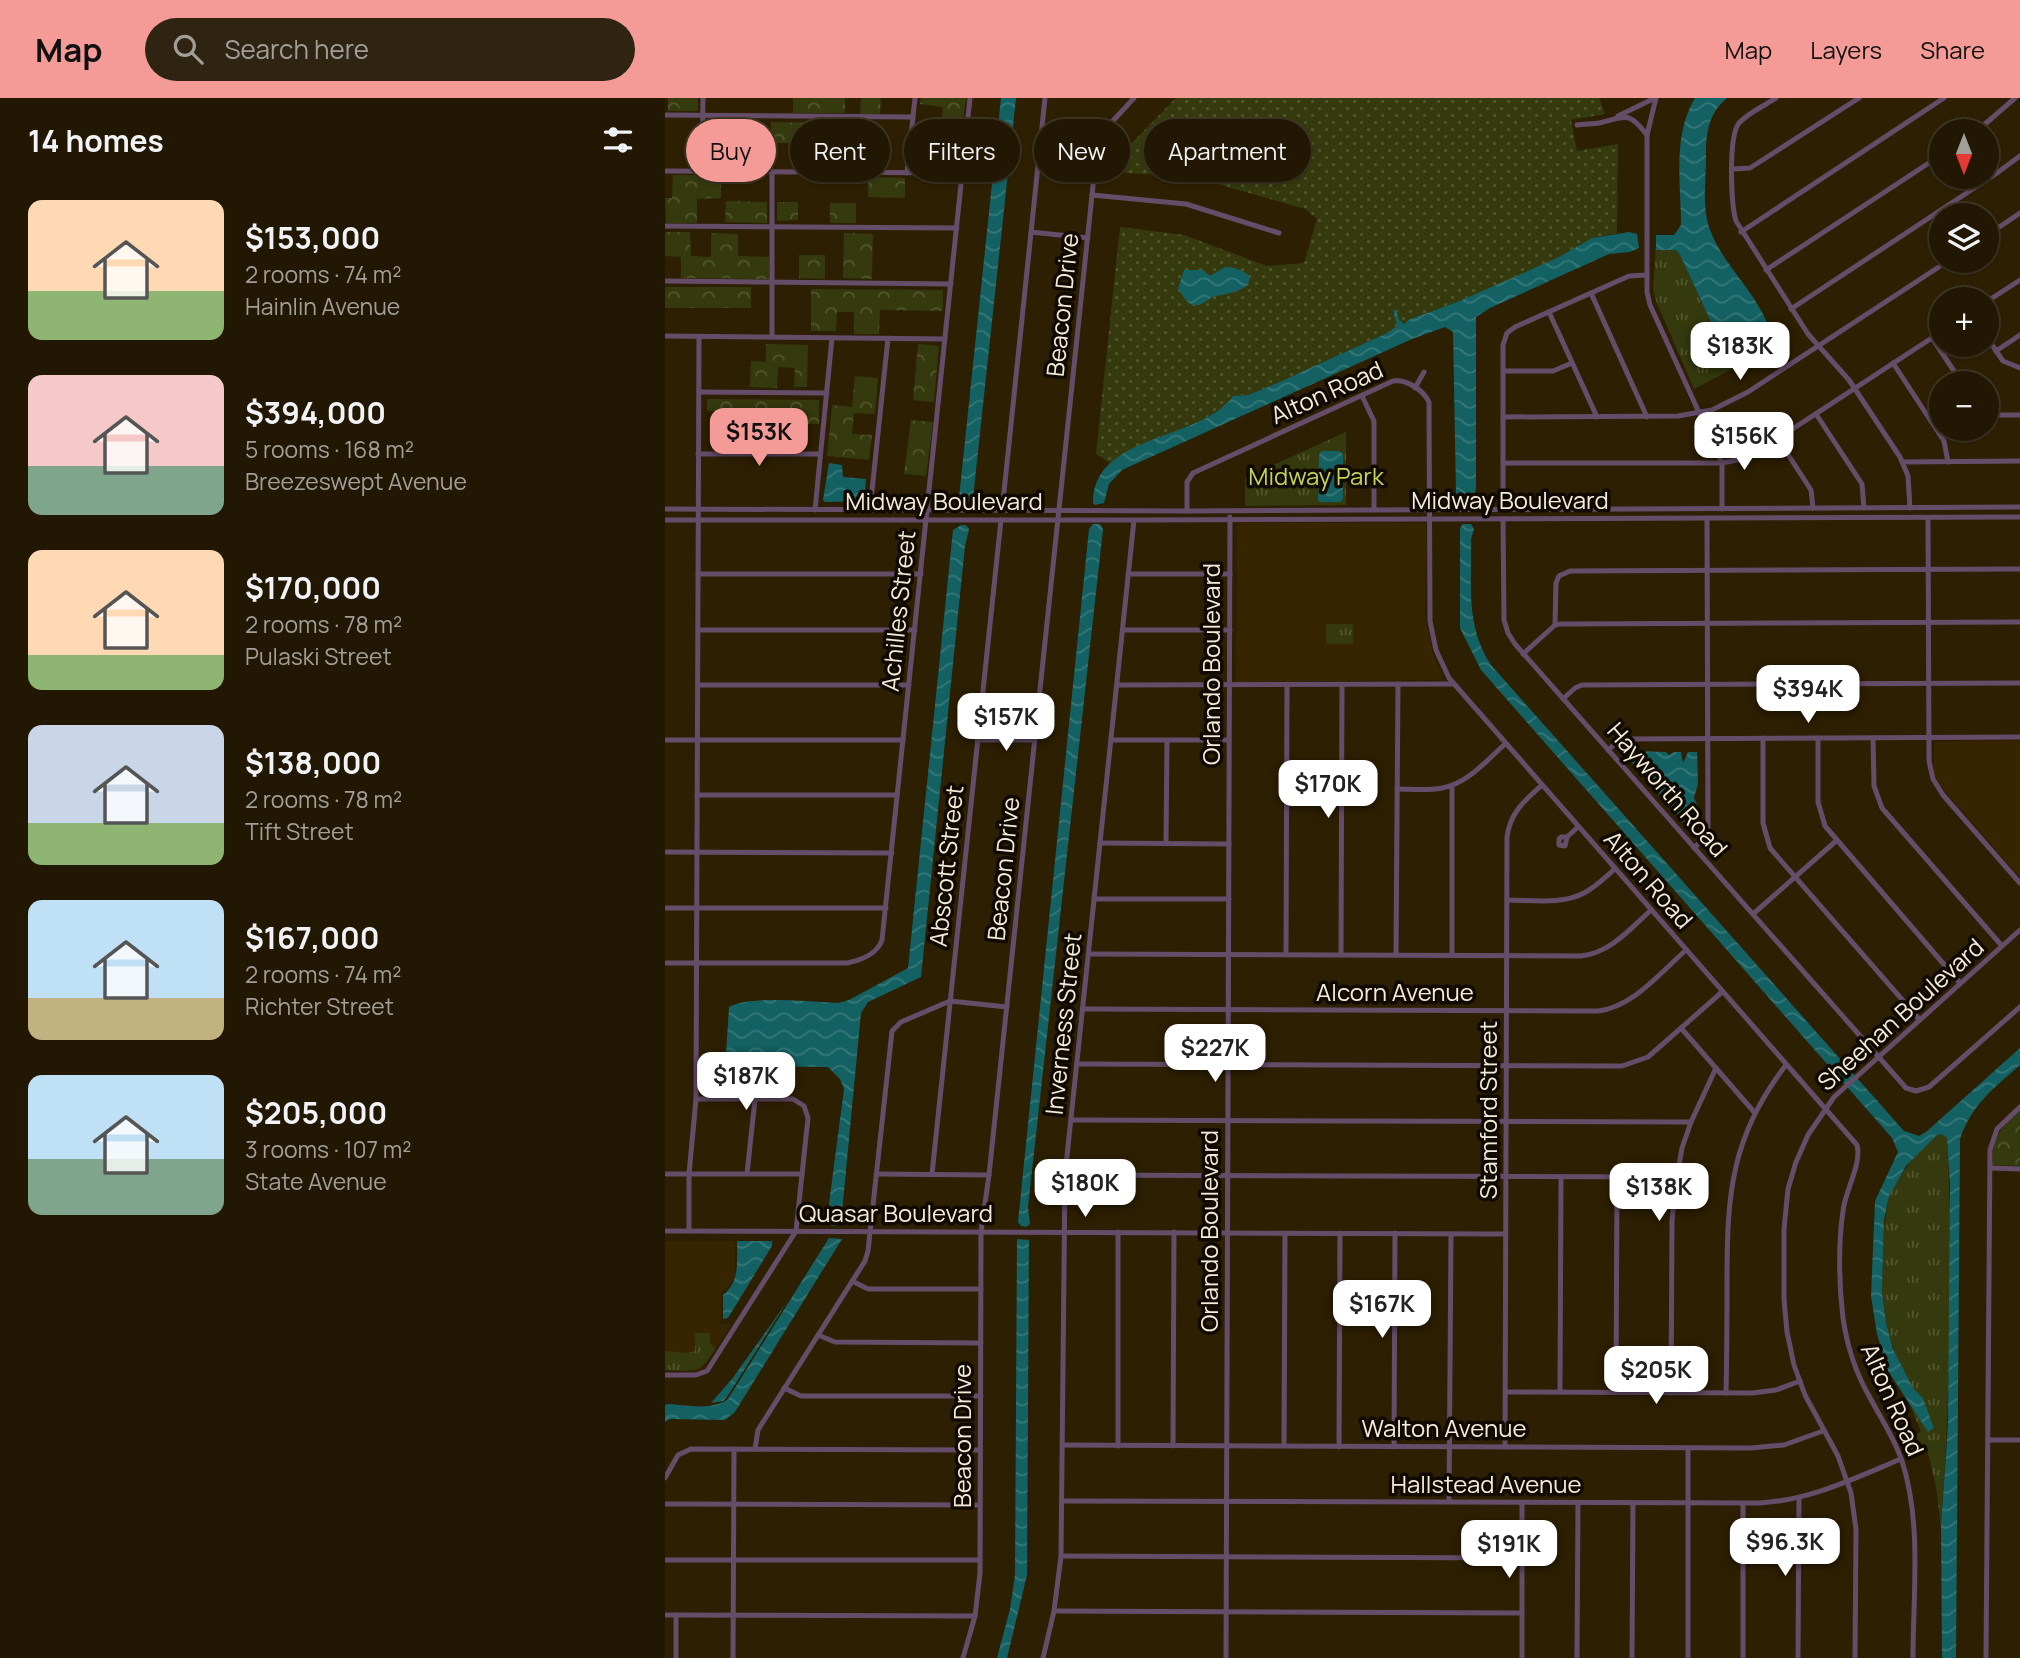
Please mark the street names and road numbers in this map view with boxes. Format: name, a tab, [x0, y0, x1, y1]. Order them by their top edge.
street label: Beacon Drive	[1038, 231, 1085, 378]
street label: Alton Road	[1265, 352, 1388, 431]
street label: Midway Boulevard	[1411, 483, 1609, 516]
street label: Midway Boulevard	[845, 484, 1043, 517]
street label: Achilles Street	[873, 529, 922, 693]
street label: Orlando Boulevard	[1194, 563, 1227, 765]
street label: Hayworth Road	[1601, 715, 1736, 863]
street label: Abscott Street	[921, 784, 970, 948]
street label: Beacon Drive	[979, 795, 1026, 942]
street label: Alton Road	[1597, 823, 1701, 935]
street label: Sheehan Boulevard	[1810, 930, 1990, 1098]
street label: Inverness Street	[1037, 931, 1088, 1117]
street label: Alcorn Avenue	[1316, 975, 1474, 1008]
street label: Stamford Street	[1471, 1021, 1504, 1199]
street label: Orlando Boulevard	[1192, 1130, 1225, 1332]
street label: Quasar Boulevard	[799, 1196, 993, 1229]
street label: Alton Road	[1854, 1338, 1933, 1461]
street label: Beacon Drive	[945, 1364, 978, 1508]
street label: Walton Avenue	[1362, 1411, 1526, 1444]
street label: Hallstead Avenue	[1390, 1467, 1582, 1500]

